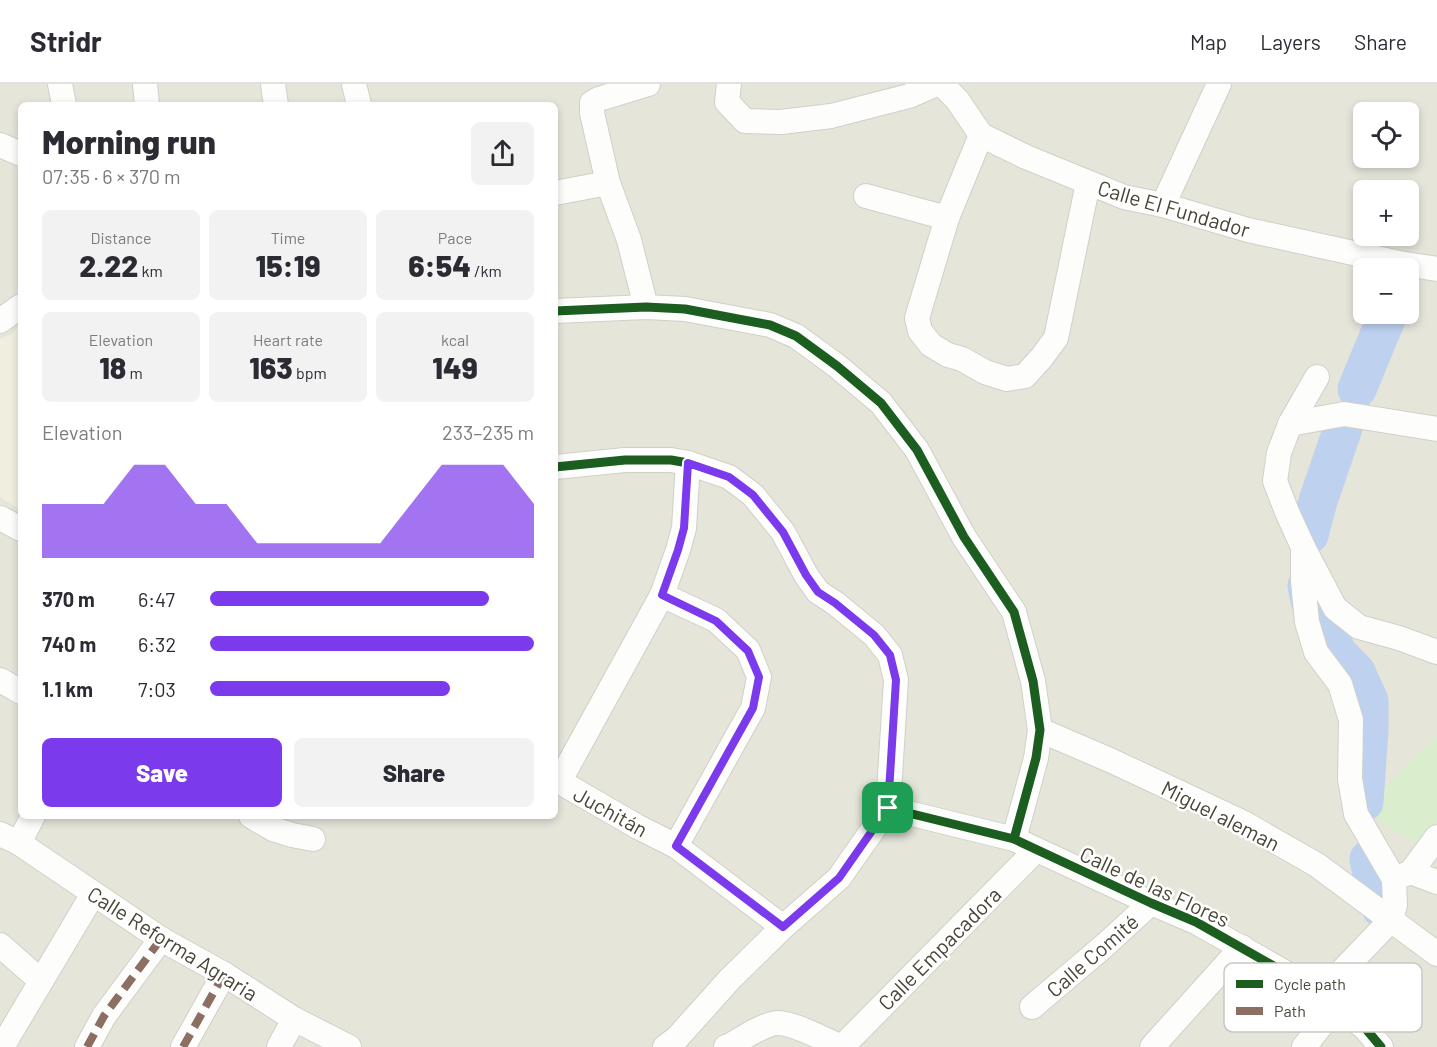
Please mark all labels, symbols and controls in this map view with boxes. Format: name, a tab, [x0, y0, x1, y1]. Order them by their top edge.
text: Stridr	[30, 24, 102, 58]
text: Map	[1190, 29, 1227, 54]
text: Layers	[1260, 29, 1321, 54]
text: Share	[1354, 29, 1407, 54]
map controls	[1353, 102, 1419, 324]
button: locate	[1353, 102, 1419, 168]
text: Morning run	[42, 121, 216, 161]
button: share	[471, 122, 534, 185]
text: 07:35 · 6 × 370 m	[42, 164, 181, 188]
street label: Calle El Fundador	[1095, 174, 1253, 242]
button: +	[1353, 180, 1419, 246]
text: Distance	[91, 228, 151, 247]
text: Time	[271, 228, 305, 247]
text: Pace	[438, 228, 472, 247]
text: 2.22	[79, 247, 138, 283]
text: 15:19	[256, 247, 320, 283]
text: 6:54	[408, 247, 471, 283]
button: −	[1353, 258, 1419, 324]
text: km	[138, 261, 163, 280]
text: /km	[471, 261, 502, 280]
text: Elevation	[89, 330, 153, 349]
text: Heart rate	[253, 330, 323, 349]
text: kcal	[441, 330, 469, 349]
text: 18	[99, 349, 126, 385]
text: 163	[249, 349, 293, 385]
text: 149	[432, 349, 478, 385]
text: m	[126, 363, 143, 382]
text: bpm	[293, 363, 327, 382]
text: Elevation	[42, 420, 123, 444]
text: 233–235 m	[442, 420, 534, 444]
text: 370 m	[42, 587, 95, 611]
text: 6:47	[138, 587, 175, 611]
text: 740 m	[42, 632, 96, 656]
text: 6:32	[138, 632, 176, 656]
text: 1.1 km	[42, 677, 93, 701]
text: 7:03	[138, 677, 176, 701]
button: Save	[42, 738, 282, 807]
button: Share	[294, 738, 534, 807]
street label: Miguel aleman	[1158, 775, 1284, 855]
street label: Juchitán	[570, 781, 652, 841]
pin	[862, 782, 913, 833]
icon: arrive	[871, 791, 904, 824]
street label: Calle de las Flores	[1076, 840, 1234, 932]
street label: Calle Reforma Agraria	[83, 881, 263, 1005]
street label: Calle Empacadora	[872, 881, 1006, 1015]
street label: Calle Comité	[1041, 908, 1143, 1002]
legend	[1224, 963, 1422, 1032]
text: Cycle path	[1274, 974, 1346, 993]
text: Path	[1274, 1001, 1306, 1020]

